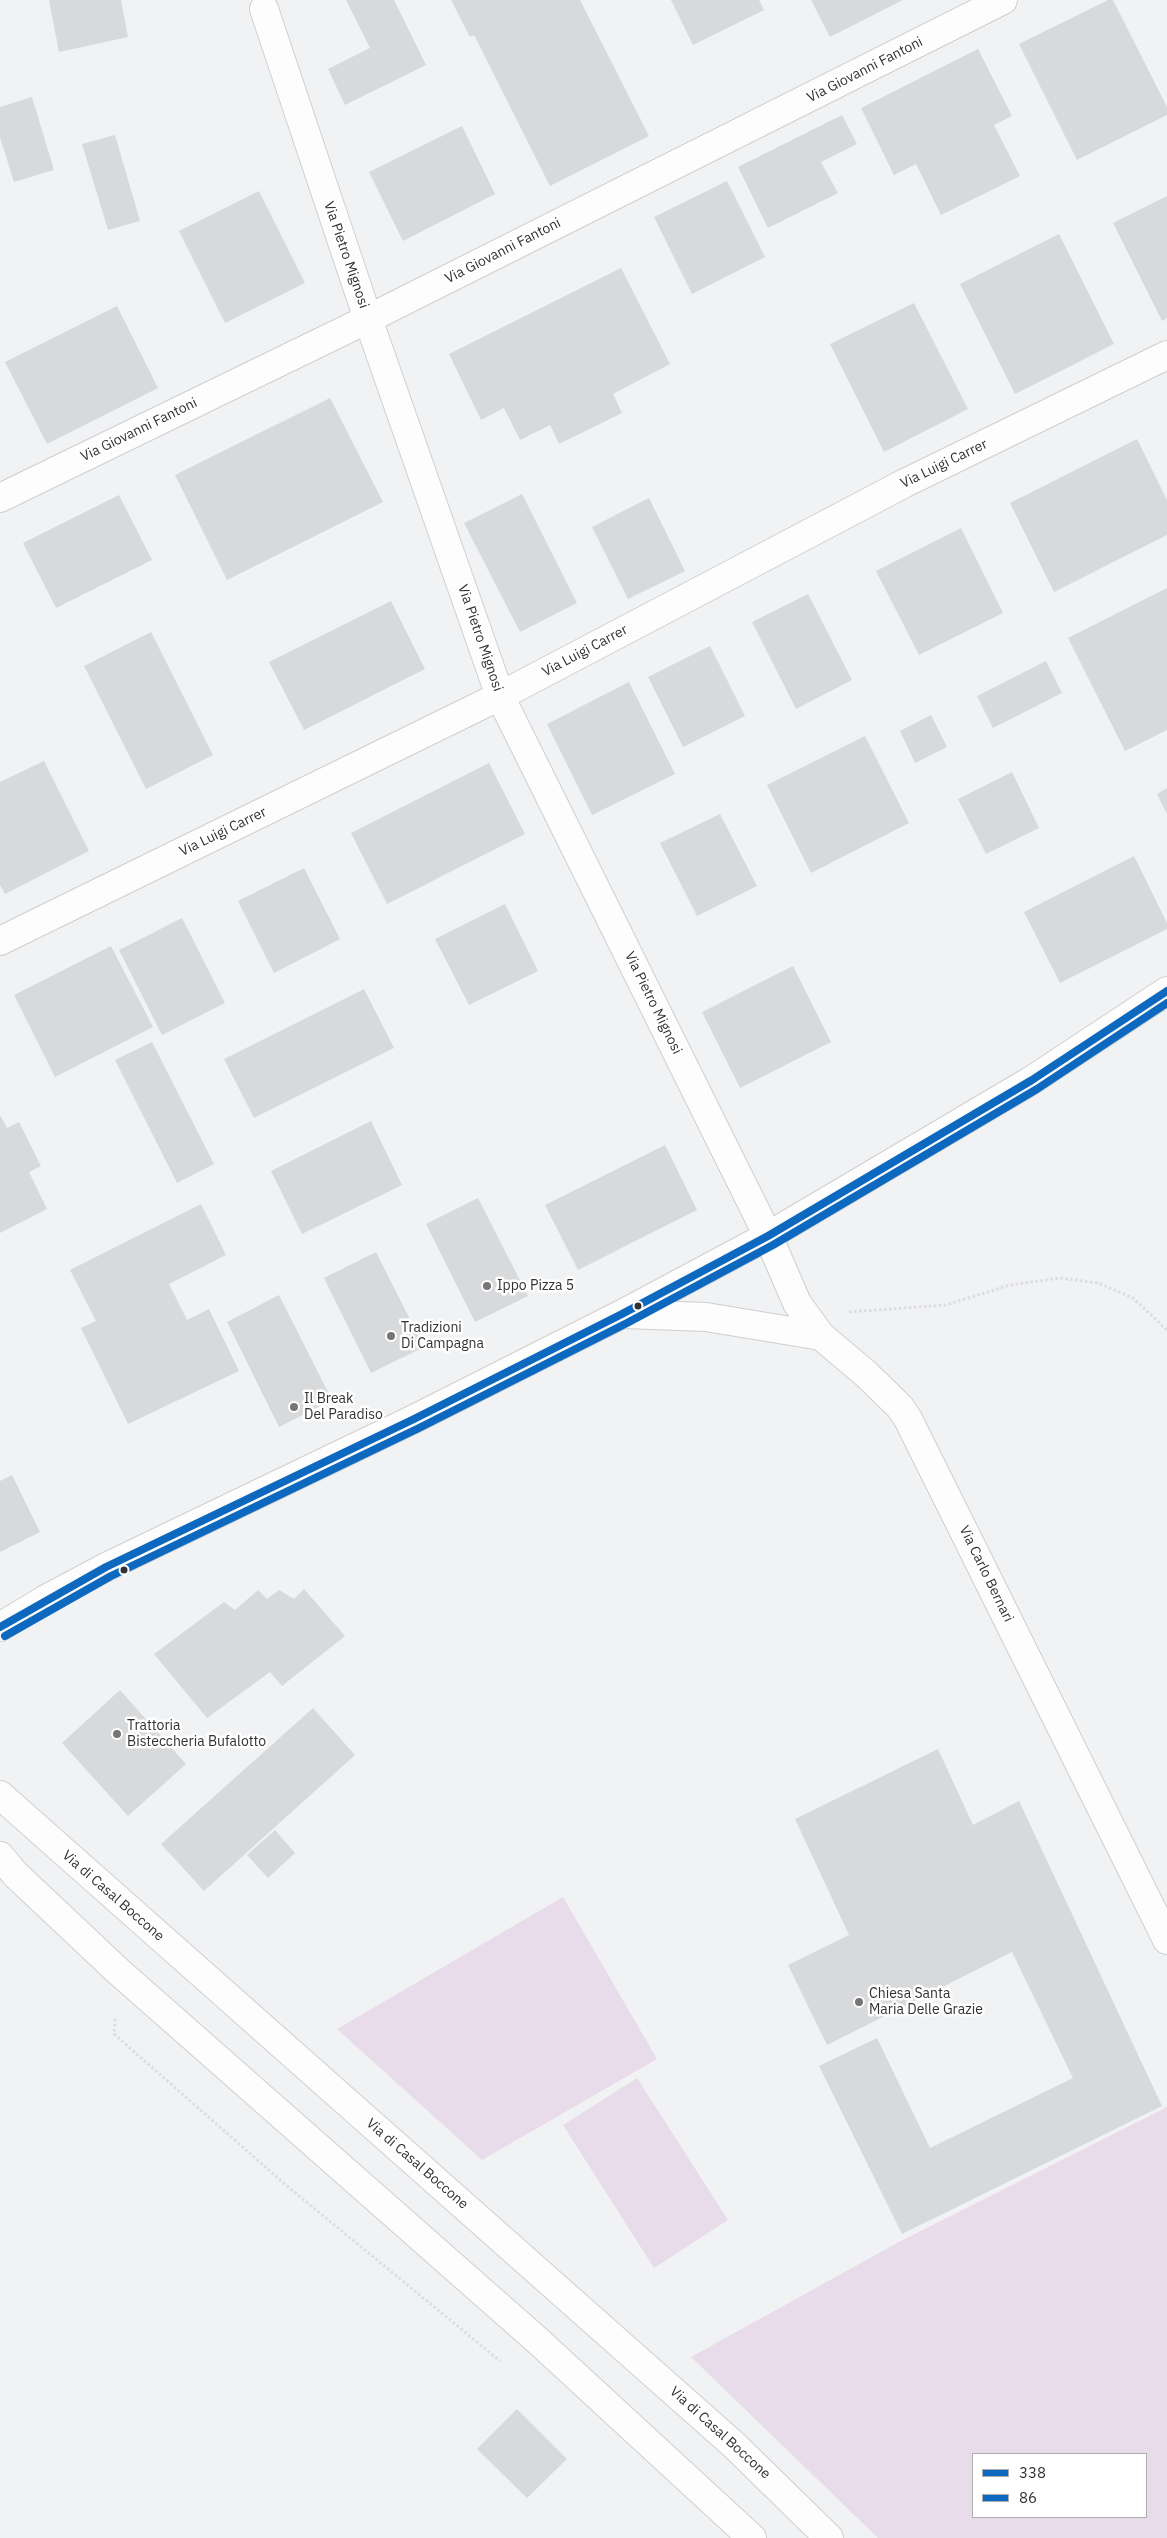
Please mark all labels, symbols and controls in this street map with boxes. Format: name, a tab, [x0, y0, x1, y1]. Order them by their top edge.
street label: Via Giovanni Fantoni	[804, 34, 926, 106]
street label: Via Pietro Mignosi	[320, 199, 372, 311]
street label: Via Giovanni Fantoni	[442, 215, 564, 287]
street label: Via Giovanni Fantoni	[78, 394, 200, 466]
street label: Via Luigi Carrer	[898, 436, 990, 492]
street label: Via Pietro Mignosi	[454, 582, 506, 694]
street label: Via Luigi Carrer	[539, 621, 631, 681]
street label: Via Luigi Carrer	[177, 804, 269, 860]
street label: Via Pietro Mignosi	[621, 949, 685, 1057]
place label: Ippo Pizza 5	[497, 1278, 574, 1294]
marker: Ippo Pizza 5	[481, 1280, 493, 1292]
unlabelled marker	[633, 1301, 643, 1311]
place label: Tradizioni Di Campagna	[401, 1320, 484, 1352]
marker: Tradizioni Di Campagna	[385, 1330, 397, 1342]
place label: Il Break Del Paradiso	[304, 1391, 383, 1424]
marker: Il Break Del Paradiso	[288, 1401, 300, 1413]
street label: Via Carlo Bernari	[955, 1523, 1017, 1625]
unlabelled marker	[119, 1565, 129, 1575]
place label: Trattoria Bisteccheria Bufalotto	[127, 1718, 266, 1750]
marker: Trattoria Bisteccheria Bufalotto	[111, 1728, 123, 1740]
street label: Via di Casal Boccone	[59, 1847, 167, 1945]
place label: Chiesa Santa Maria Delle Grazie	[869, 1986, 983, 2018]
marker: Chiesa Santa Maria Delle Grazie	[853, 1996, 865, 2008]
street label: Via di Casal Boccone	[363, 2115, 471, 2213]
street label: Via di Casal Boccone	[666, 2383, 774, 2483]
legend	[972, 2453, 1147, 2518]
text: 338	[1019, 2463, 1046, 2482]
text: 86	[1019, 2488, 1037, 2507]

